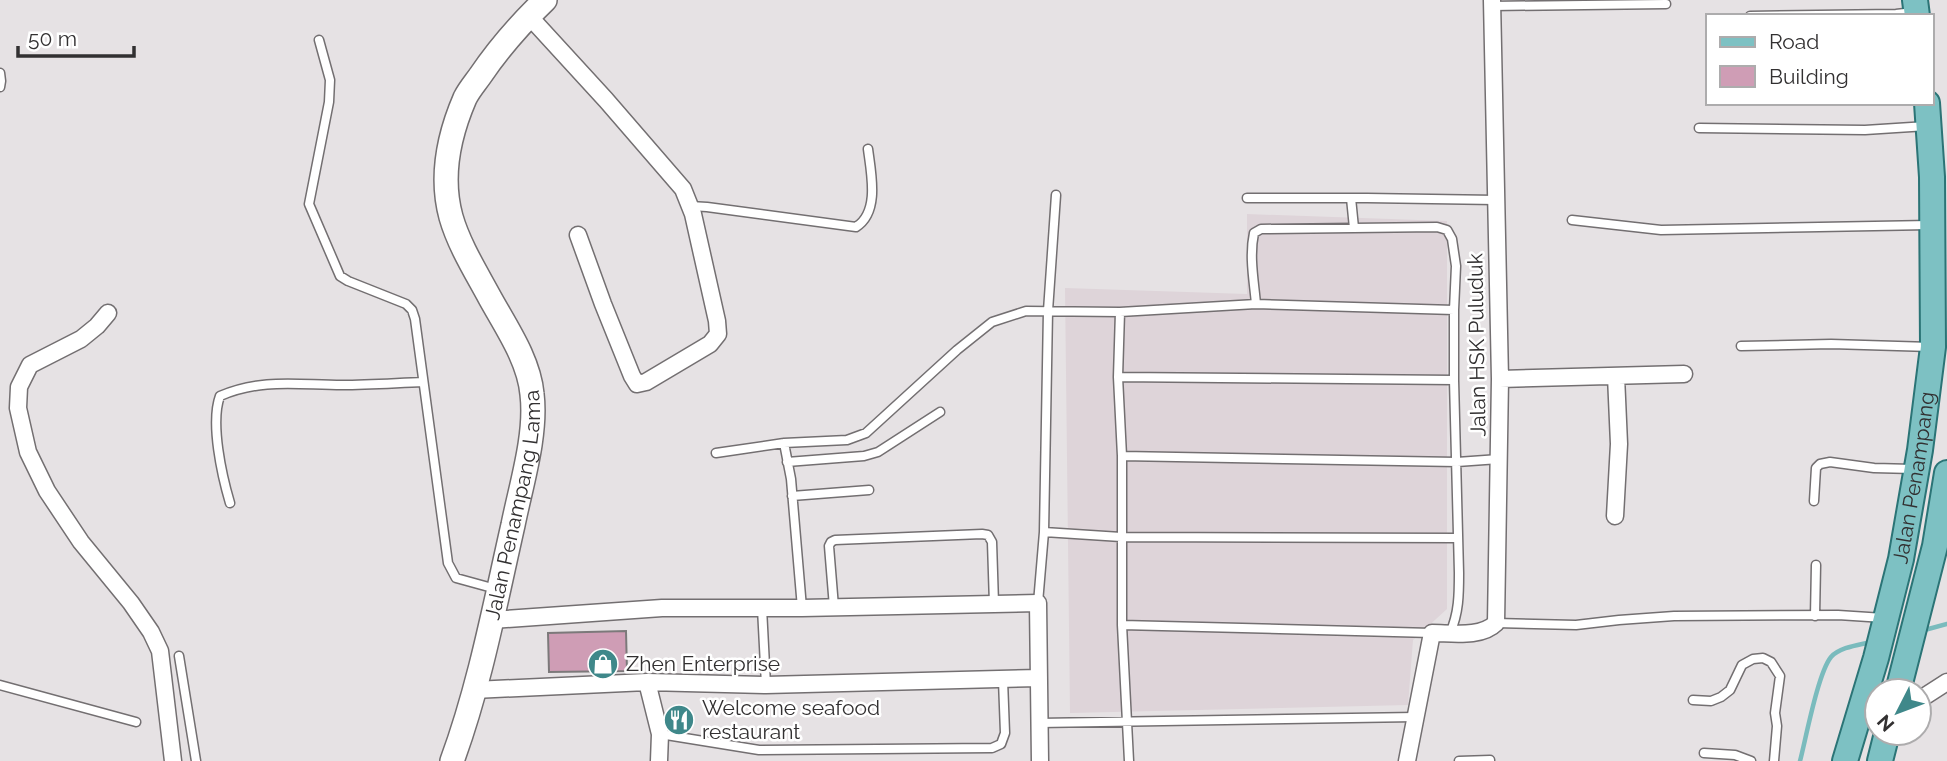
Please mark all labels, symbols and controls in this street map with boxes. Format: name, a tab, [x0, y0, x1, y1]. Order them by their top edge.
scale bar	[18, 14, 133, 58]
legend	[1706, 14, 1933, 105]
text: 50 m	[28, 26, 77, 51]
text: Road	[1769, 29, 1819, 54]
text: Building	[1769, 64, 1849, 89]
street label: Jalan HSK Puluduk	[1462, 253, 1491, 437]
street label: Jalan Penampang Lama	[479, 389, 545, 622]
street label: Jalan Penampang	[1887, 390, 1939, 566]
shop icon: Zhen Enterprise	[586, 647, 620, 681]
place label: Zhen Enterprise	[626, 651, 780, 676]
north arrow	[1863, 677, 1933, 747]
place label: Welcome seafood restaurant	[702, 695, 880, 744]
restaurant icon: Welcome seafood restaurant	[662, 703, 696, 737]
text: N	[1872, 711, 1898, 736]

